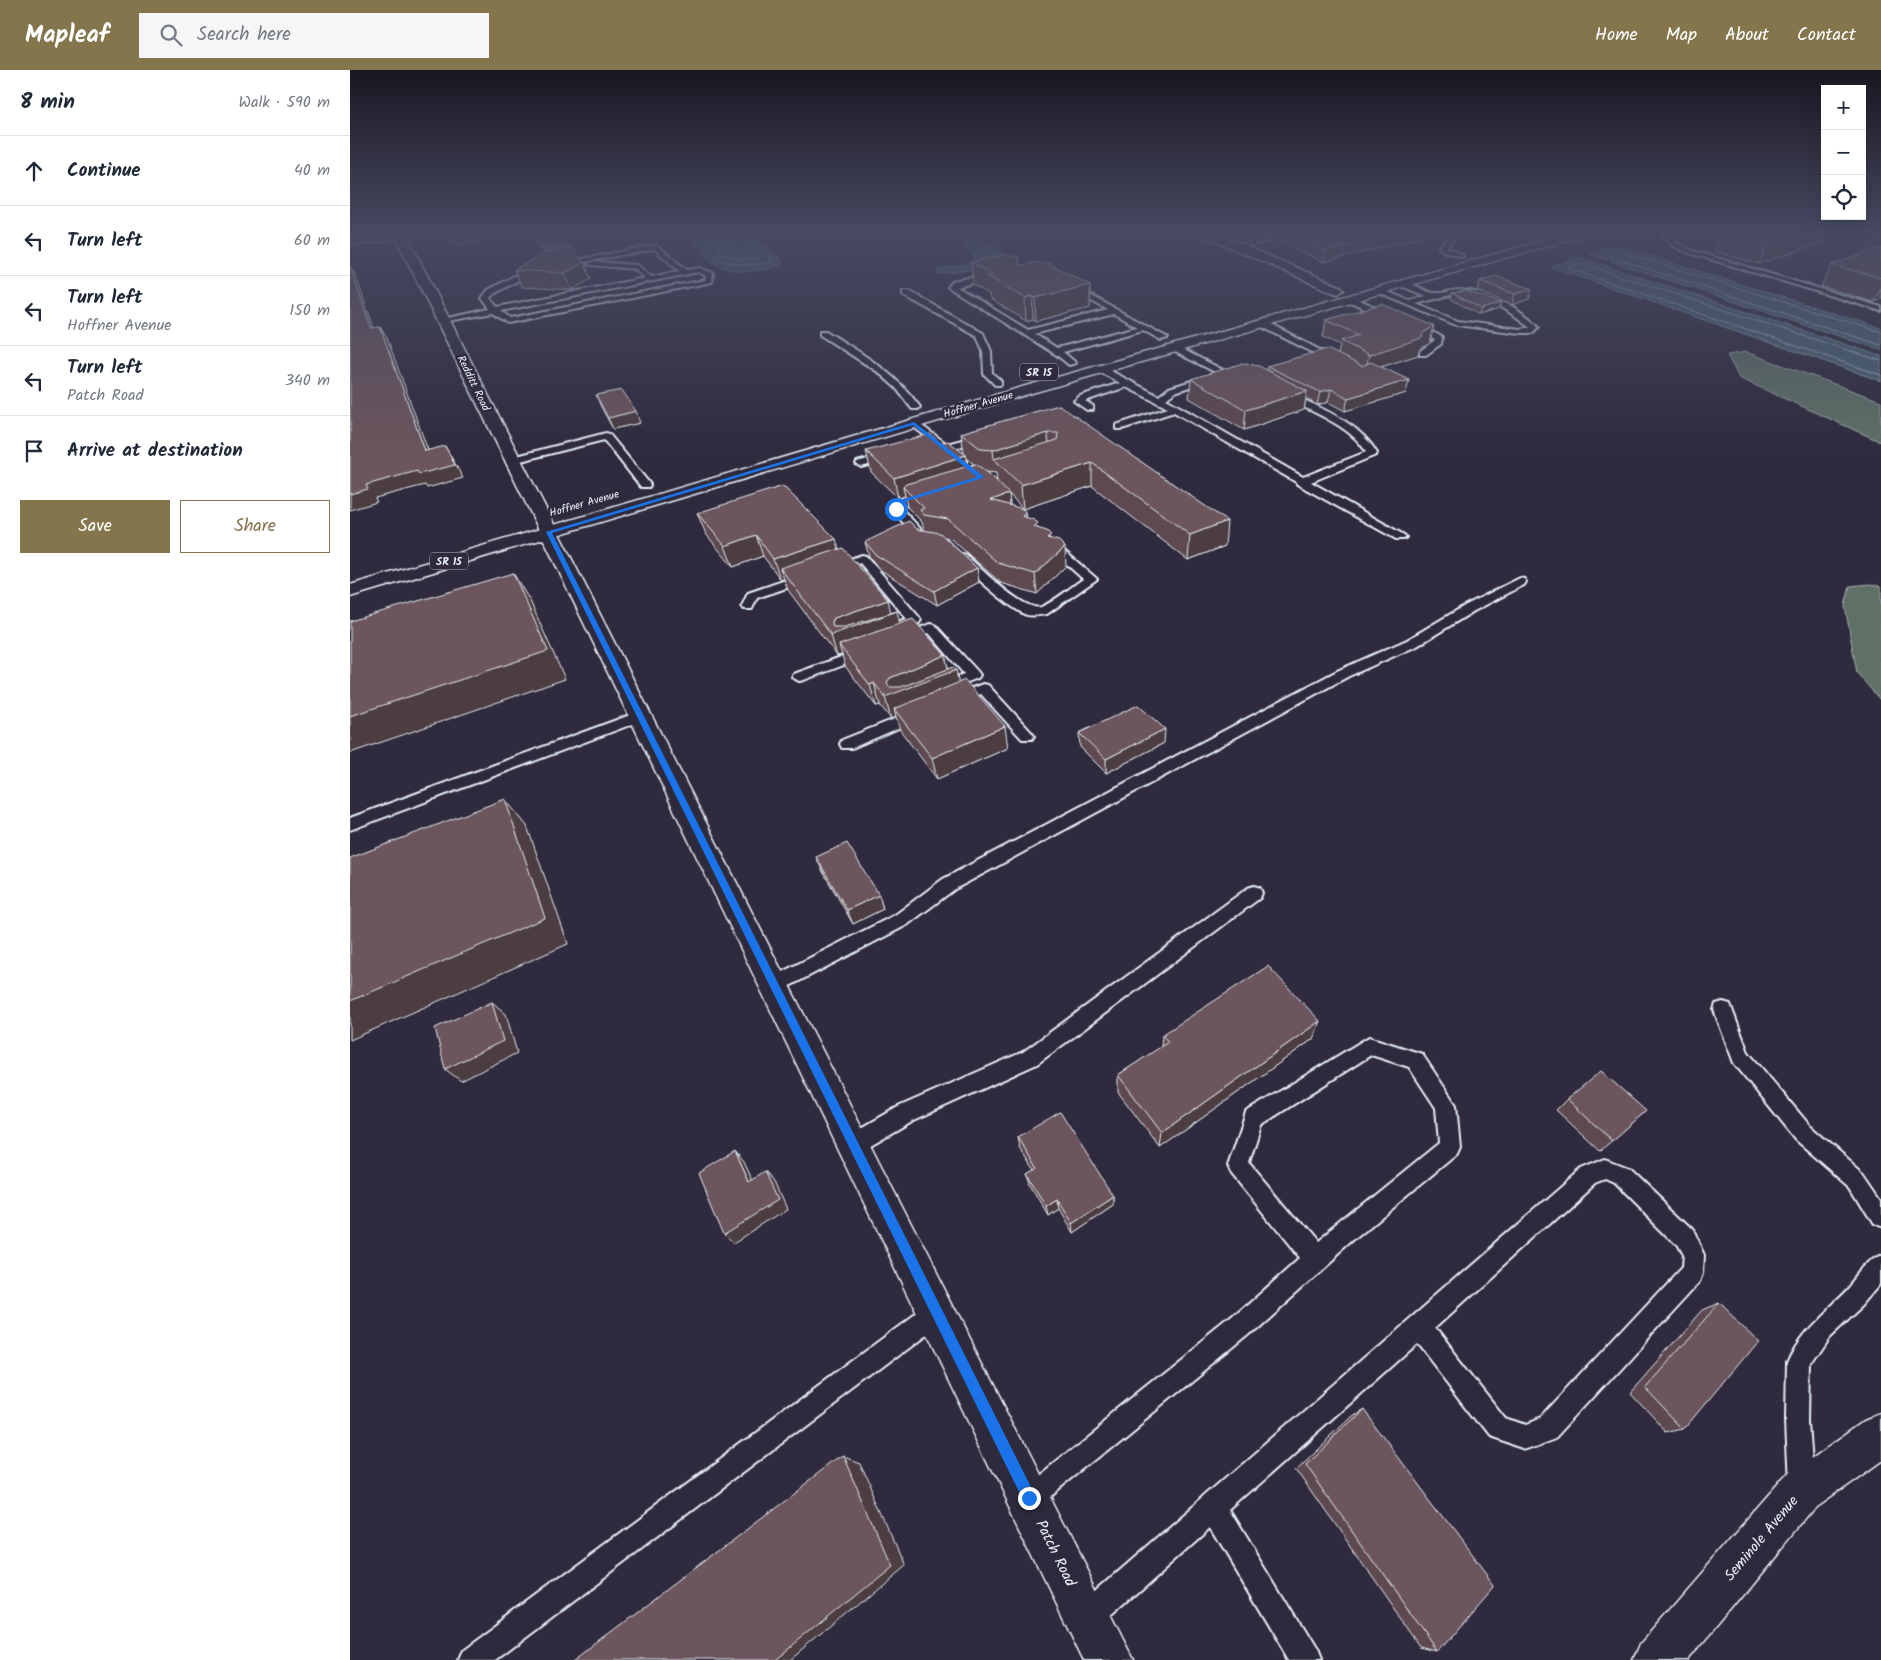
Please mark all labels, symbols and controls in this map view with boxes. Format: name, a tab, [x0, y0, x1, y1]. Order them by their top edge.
search box	[139, 13, 489, 58]
text: Mapleaf	[25, 16, 109, 55]
text: Search here	[197, 20, 291, 50]
icon: search	[157, 21, 185, 49]
text: Home	[1595, 21, 1638, 50]
text: Map	[1666, 21, 1697, 50]
text: About	[1725, 21, 1769, 50]
text: Contact	[1797, 21, 1856, 50]
map controls	[1821, 85, 1866, 220]
button: +	[1821, 85, 1866, 130]
text: 8 min	[20, 86, 75, 119]
text: Walk · 590 m	[238, 90, 330, 115]
button: −	[1821, 130, 1866, 175]
text: Continue	[67, 156, 140, 186]
icon: ahead	[20, 157, 48, 185]
text: 40 m	[294, 158, 330, 183]
button: locate	[1821, 175, 1866, 220]
text: Turn left	[67, 226, 142, 256]
icon: left	[20, 227, 48, 255]
text: 60 m	[294, 228, 330, 253]
text: Turn left	[67, 283, 142, 313]
icon: left	[20, 297, 48, 325]
text: 150 m	[289, 298, 330, 323]
text: Hoffner Avenue	[67, 313, 172, 338]
text: Turn left	[67, 353, 142, 383]
street label: Redditt Road	[452, 353, 495, 415]
road number: SR 15	[1020, 364, 1058, 380]
icon: left	[20, 367, 48, 395]
text: 340 m	[285, 368, 330, 393]
text: Patch Road	[67, 383, 144, 408]
street label: Hoffner Avenue	[941, 386, 1015, 424]
text: Arrive at destination	[67, 436, 243, 466]
icon: arrive	[20, 437, 48, 465]
street label: Hoffner Avenue	[547, 485, 621, 523]
route start	[885, 498, 908, 521]
button: Save	[20, 500, 170, 553]
button: Share	[180, 500, 330, 553]
road number: SR 15	[430, 552, 468, 570]
route end	[1018, 1487, 1041, 1510]
street label: Seminole Avenue	[1719, 1490, 1805, 1587]
street label: Patch Road	[1029, 1516, 1082, 1591]

